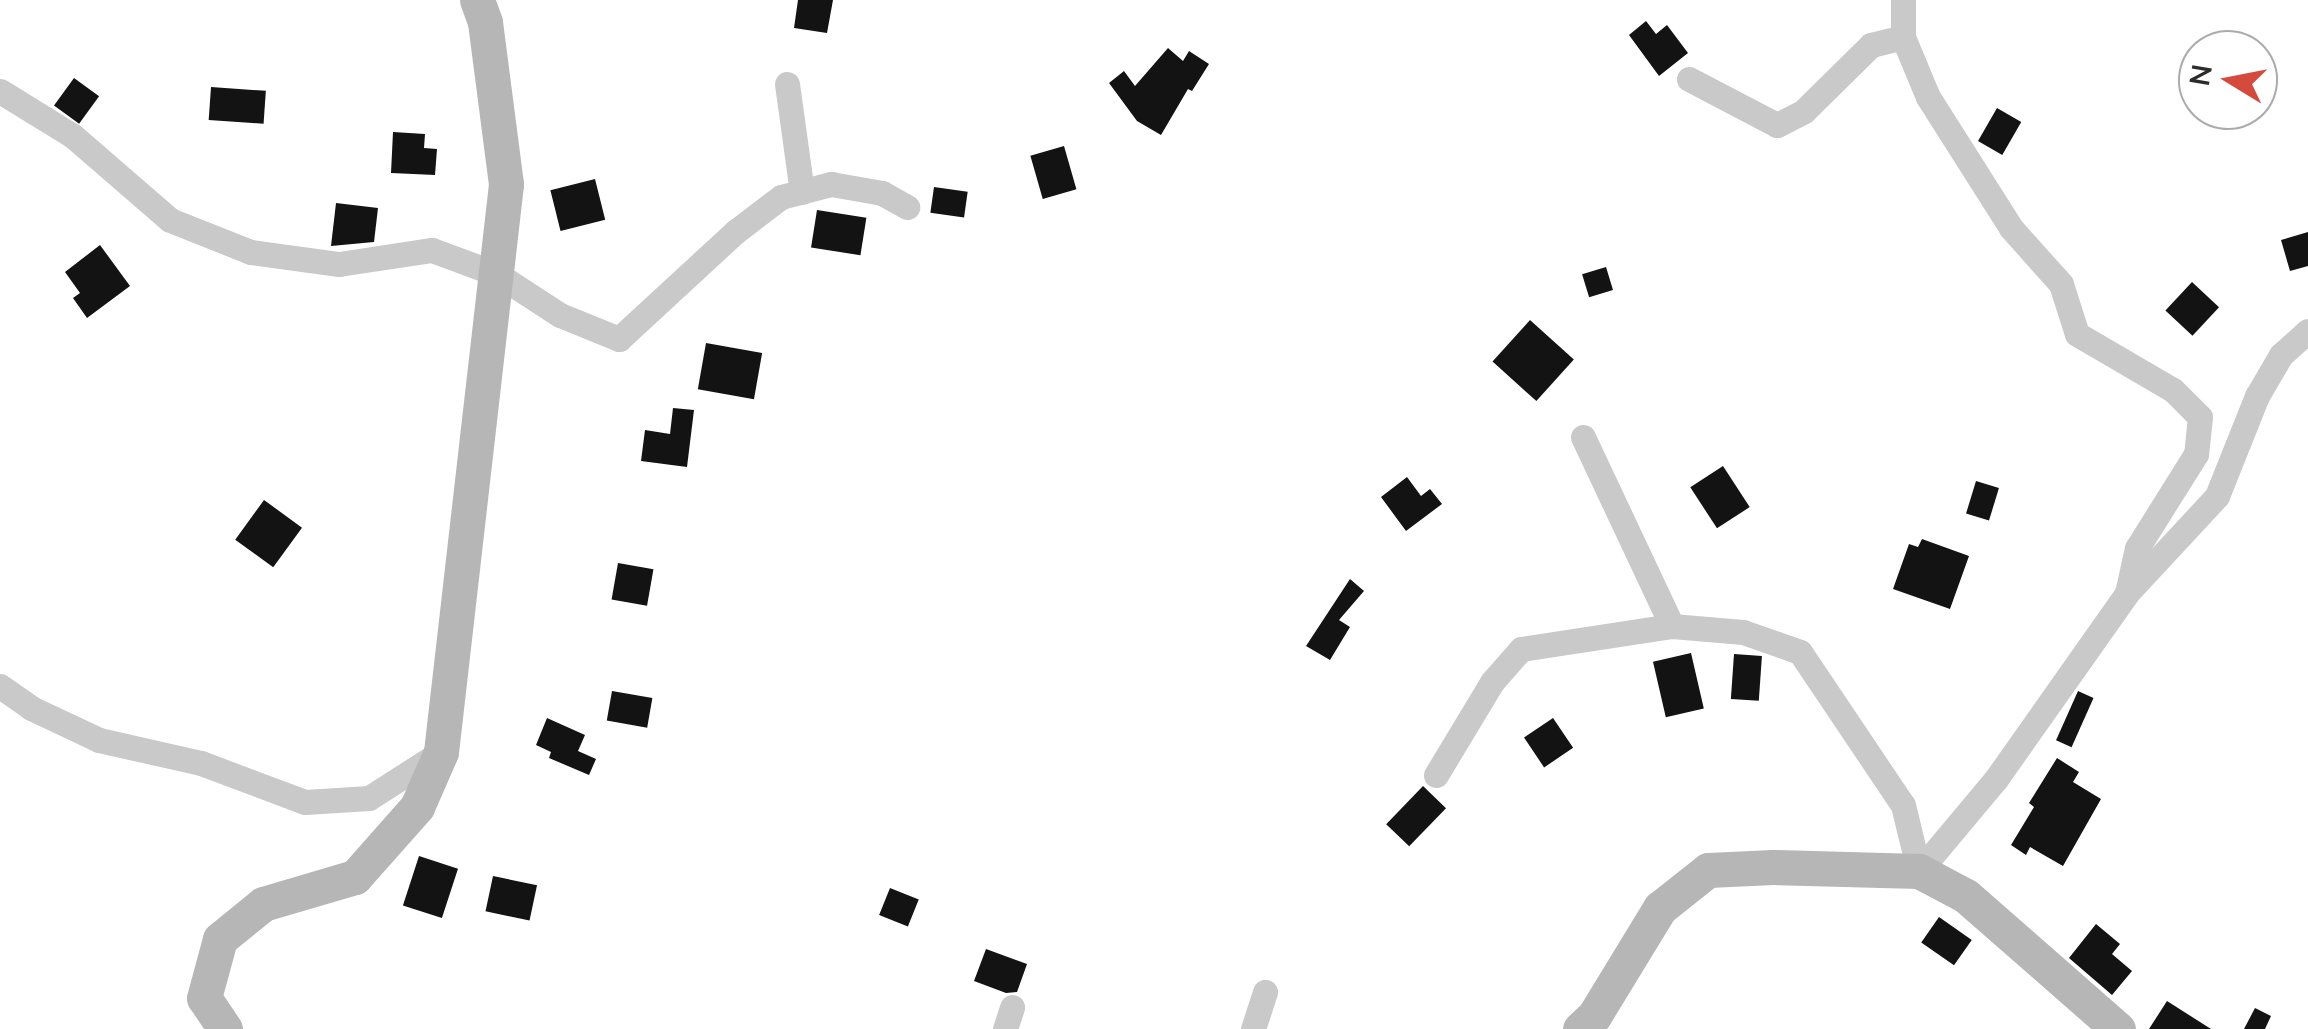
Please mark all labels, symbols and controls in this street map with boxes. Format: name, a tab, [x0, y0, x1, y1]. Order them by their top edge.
north arrow	[2178, 30, 2278, 130]
text: N	[2181, 62, 2219, 89]

